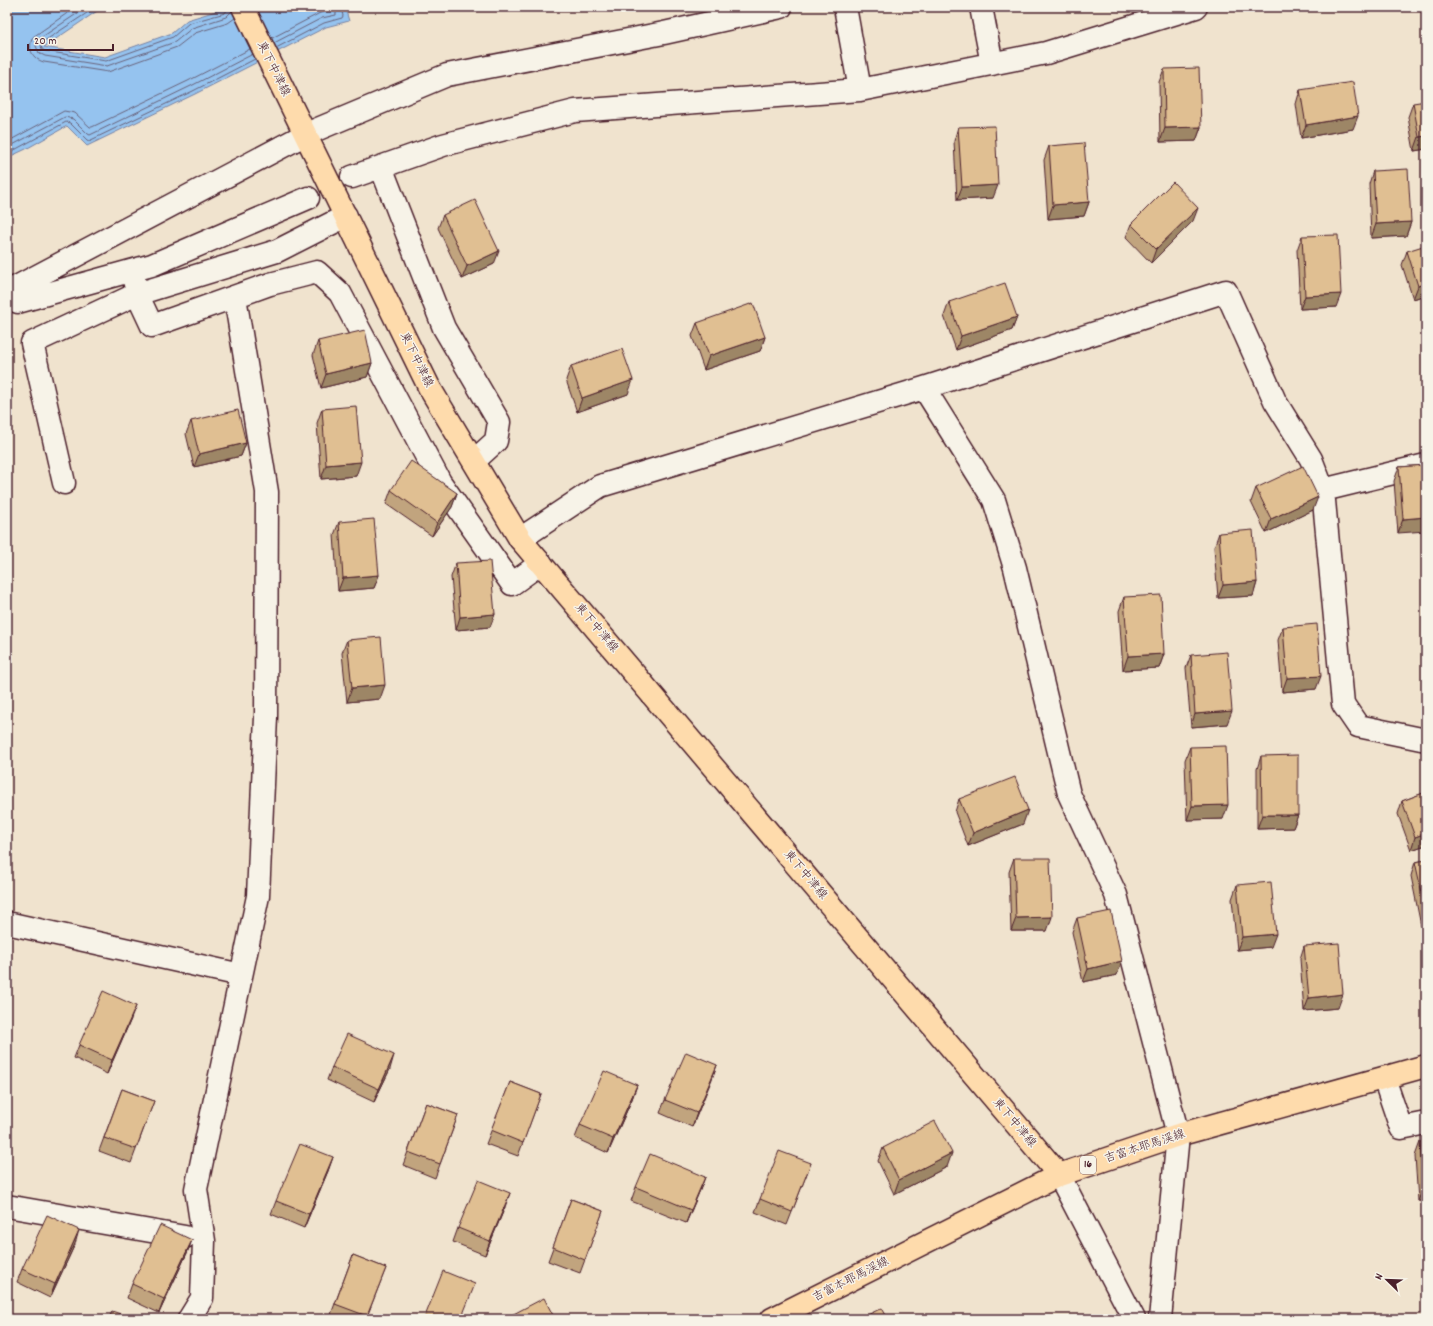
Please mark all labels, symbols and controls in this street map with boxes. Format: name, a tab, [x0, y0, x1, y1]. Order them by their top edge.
scale bar	[28, 26, 113, 52]
text: 20 m	[34, 33, 57, 50]
street label: 東下中津線	[252, 38, 294, 100]
street label: 東下中津線	[395, 329, 437, 391]
street label: 東下中津線	[570, 600, 622, 656]
street label: 東下中津線	[779, 847, 831, 903]
street label: 東下中津線	[988, 1095, 1040, 1151]
street label: 吉富本耶馬渓線	[1102, 1126, 1188, 1168]
road number: 16	[1080, 1156, 1096, 1174]
street label: 吉富本耶馬渓線	[810, 1253, 892, 1307]
north arrow	[1367, 1260, 1407, 1300]
text: N	[1371, 1271, 1388, 1283]

